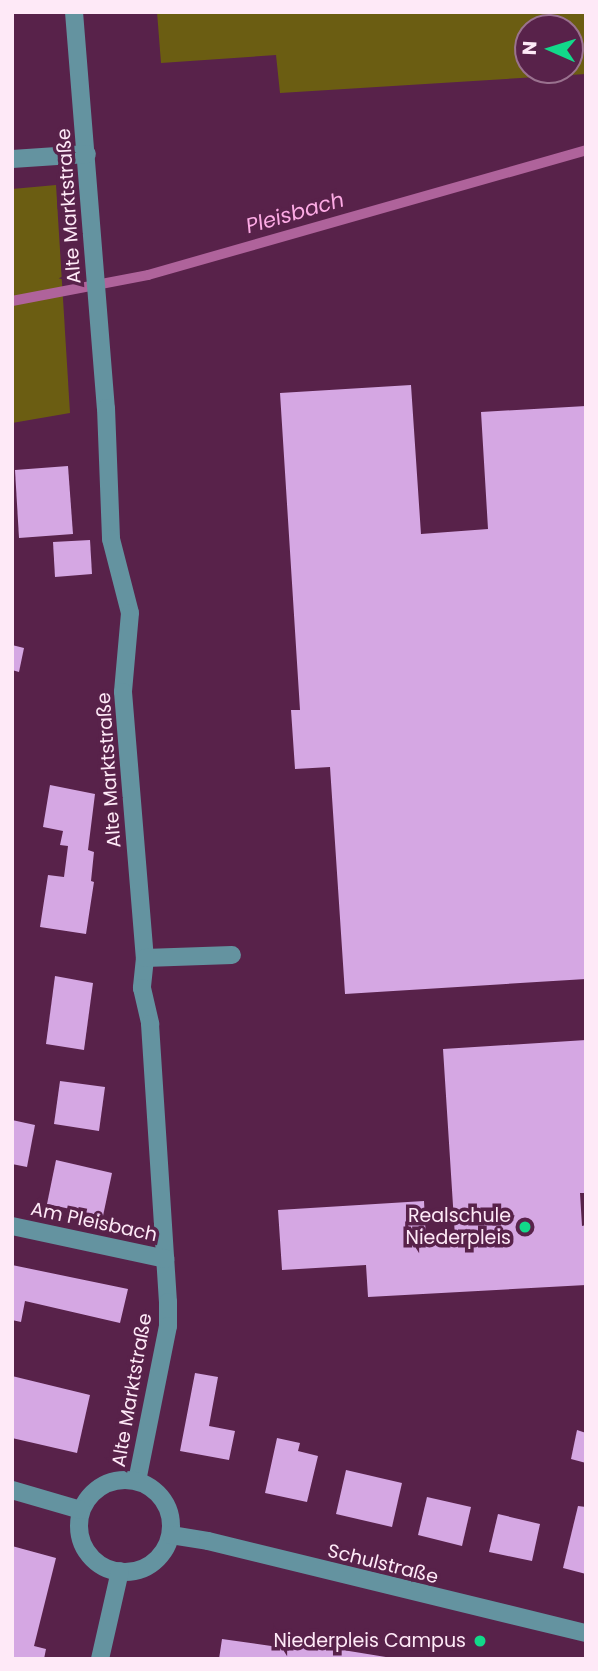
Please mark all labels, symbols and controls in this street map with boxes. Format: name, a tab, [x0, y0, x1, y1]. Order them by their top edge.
north arrow	[514, 14, 584, 84]
text: N	[516, 40, 543, 56]
street label: Alte Marktstraße	[52, 128, 86, 284]
water label: Pleisbach	[243, 187, 347, 239]
street label: Alte Marktstraße	[92, 692, 126, 848]
street label: Am Pleisbach	[29, 1197, 159, 1247]
place label: Realschule Niederpleis	[406, 1205, 511, 1249]
marker: Realschule Niederpleis	[517, 1219, 533, 1235]
street label: Alte Marktstraße	[107, 1311, 157, 1469]
street label: Schulstraße	[325, 1539, 441, 1589]
place label: Niederpleis Campus	[274, 1630, 466, 1652]
marker: Niederpleis Campus	[472, 1633, 488, 1649]

